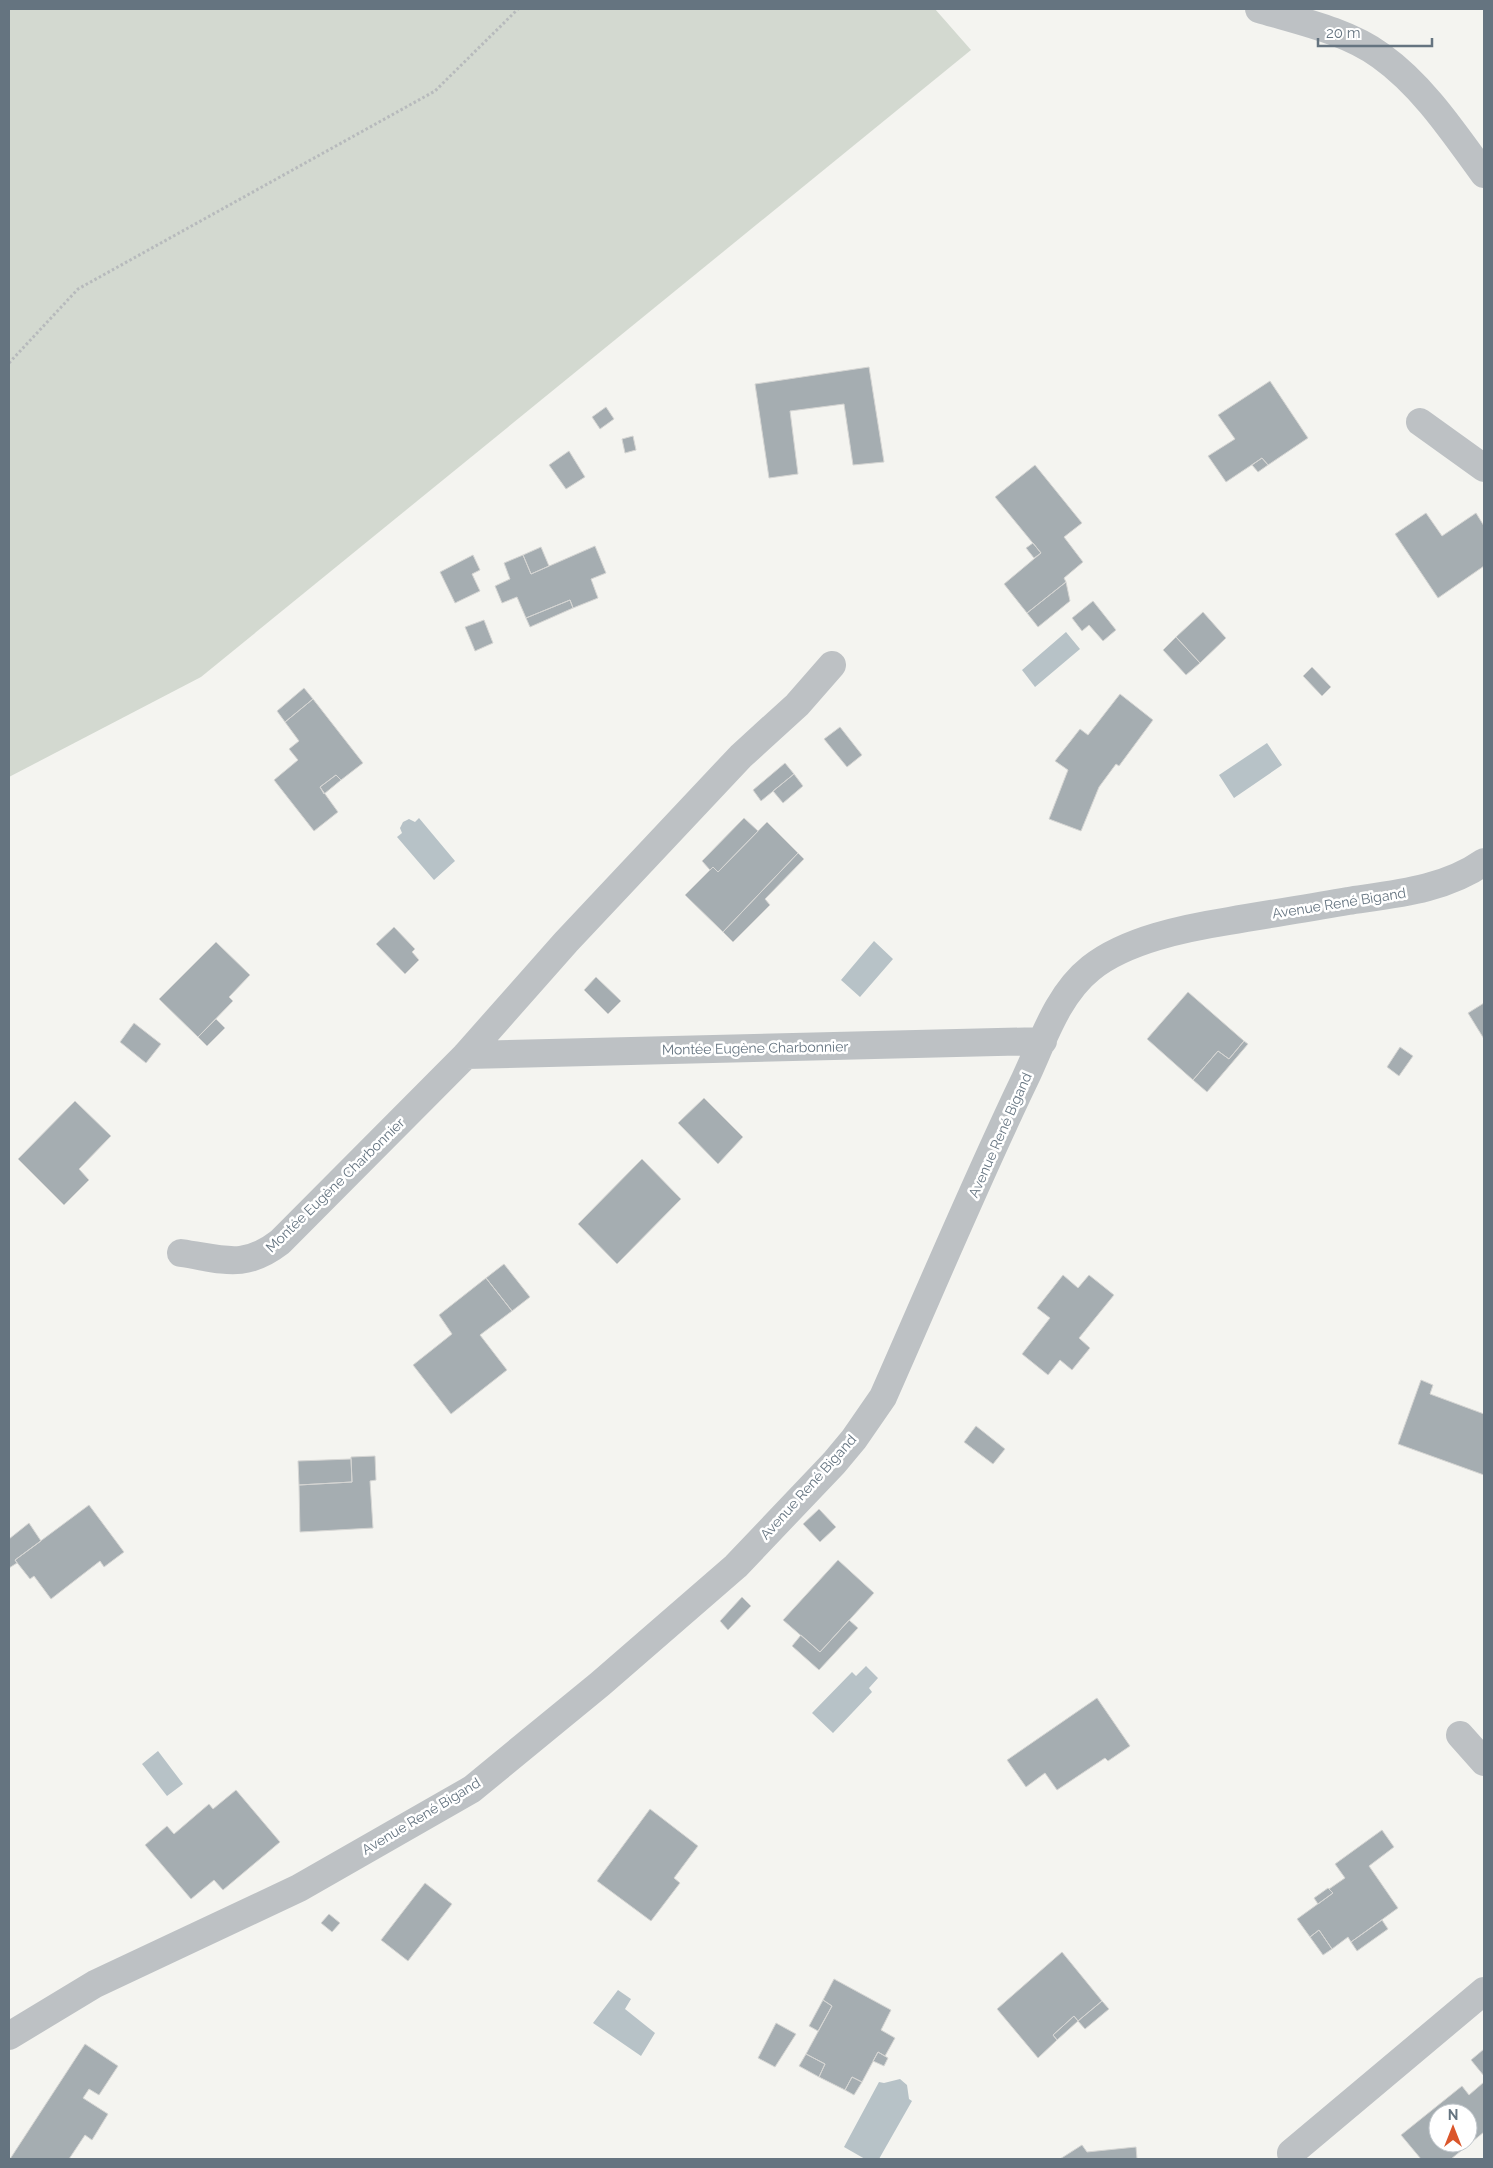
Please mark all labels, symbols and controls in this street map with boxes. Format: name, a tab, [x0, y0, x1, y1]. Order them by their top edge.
scale bar	[1318, 15, 1432, 47]
text: 20 m	[1326, 24, 1361, 42]
street label: Avenue René Bigand	[1271, 885, 1407, 921]
street label: Montée Eugène Charbonnier	[662, 1038, 848, 1058]
street label: Avenue René Bigand	[965, 1070, 1035, 1200]
street label: Montée Eugène Charbonnier	[262, 1114, 408, 1256]
street label: Avenue René Bigand	[757, 1431, 859, 1543]
street label: Avenue René Bigand	[359, 1774, 483, 1858]
north arrow	[1428, 2103, 1478, 2153]
text: N	[1448, 2107, 1458, 2123]

